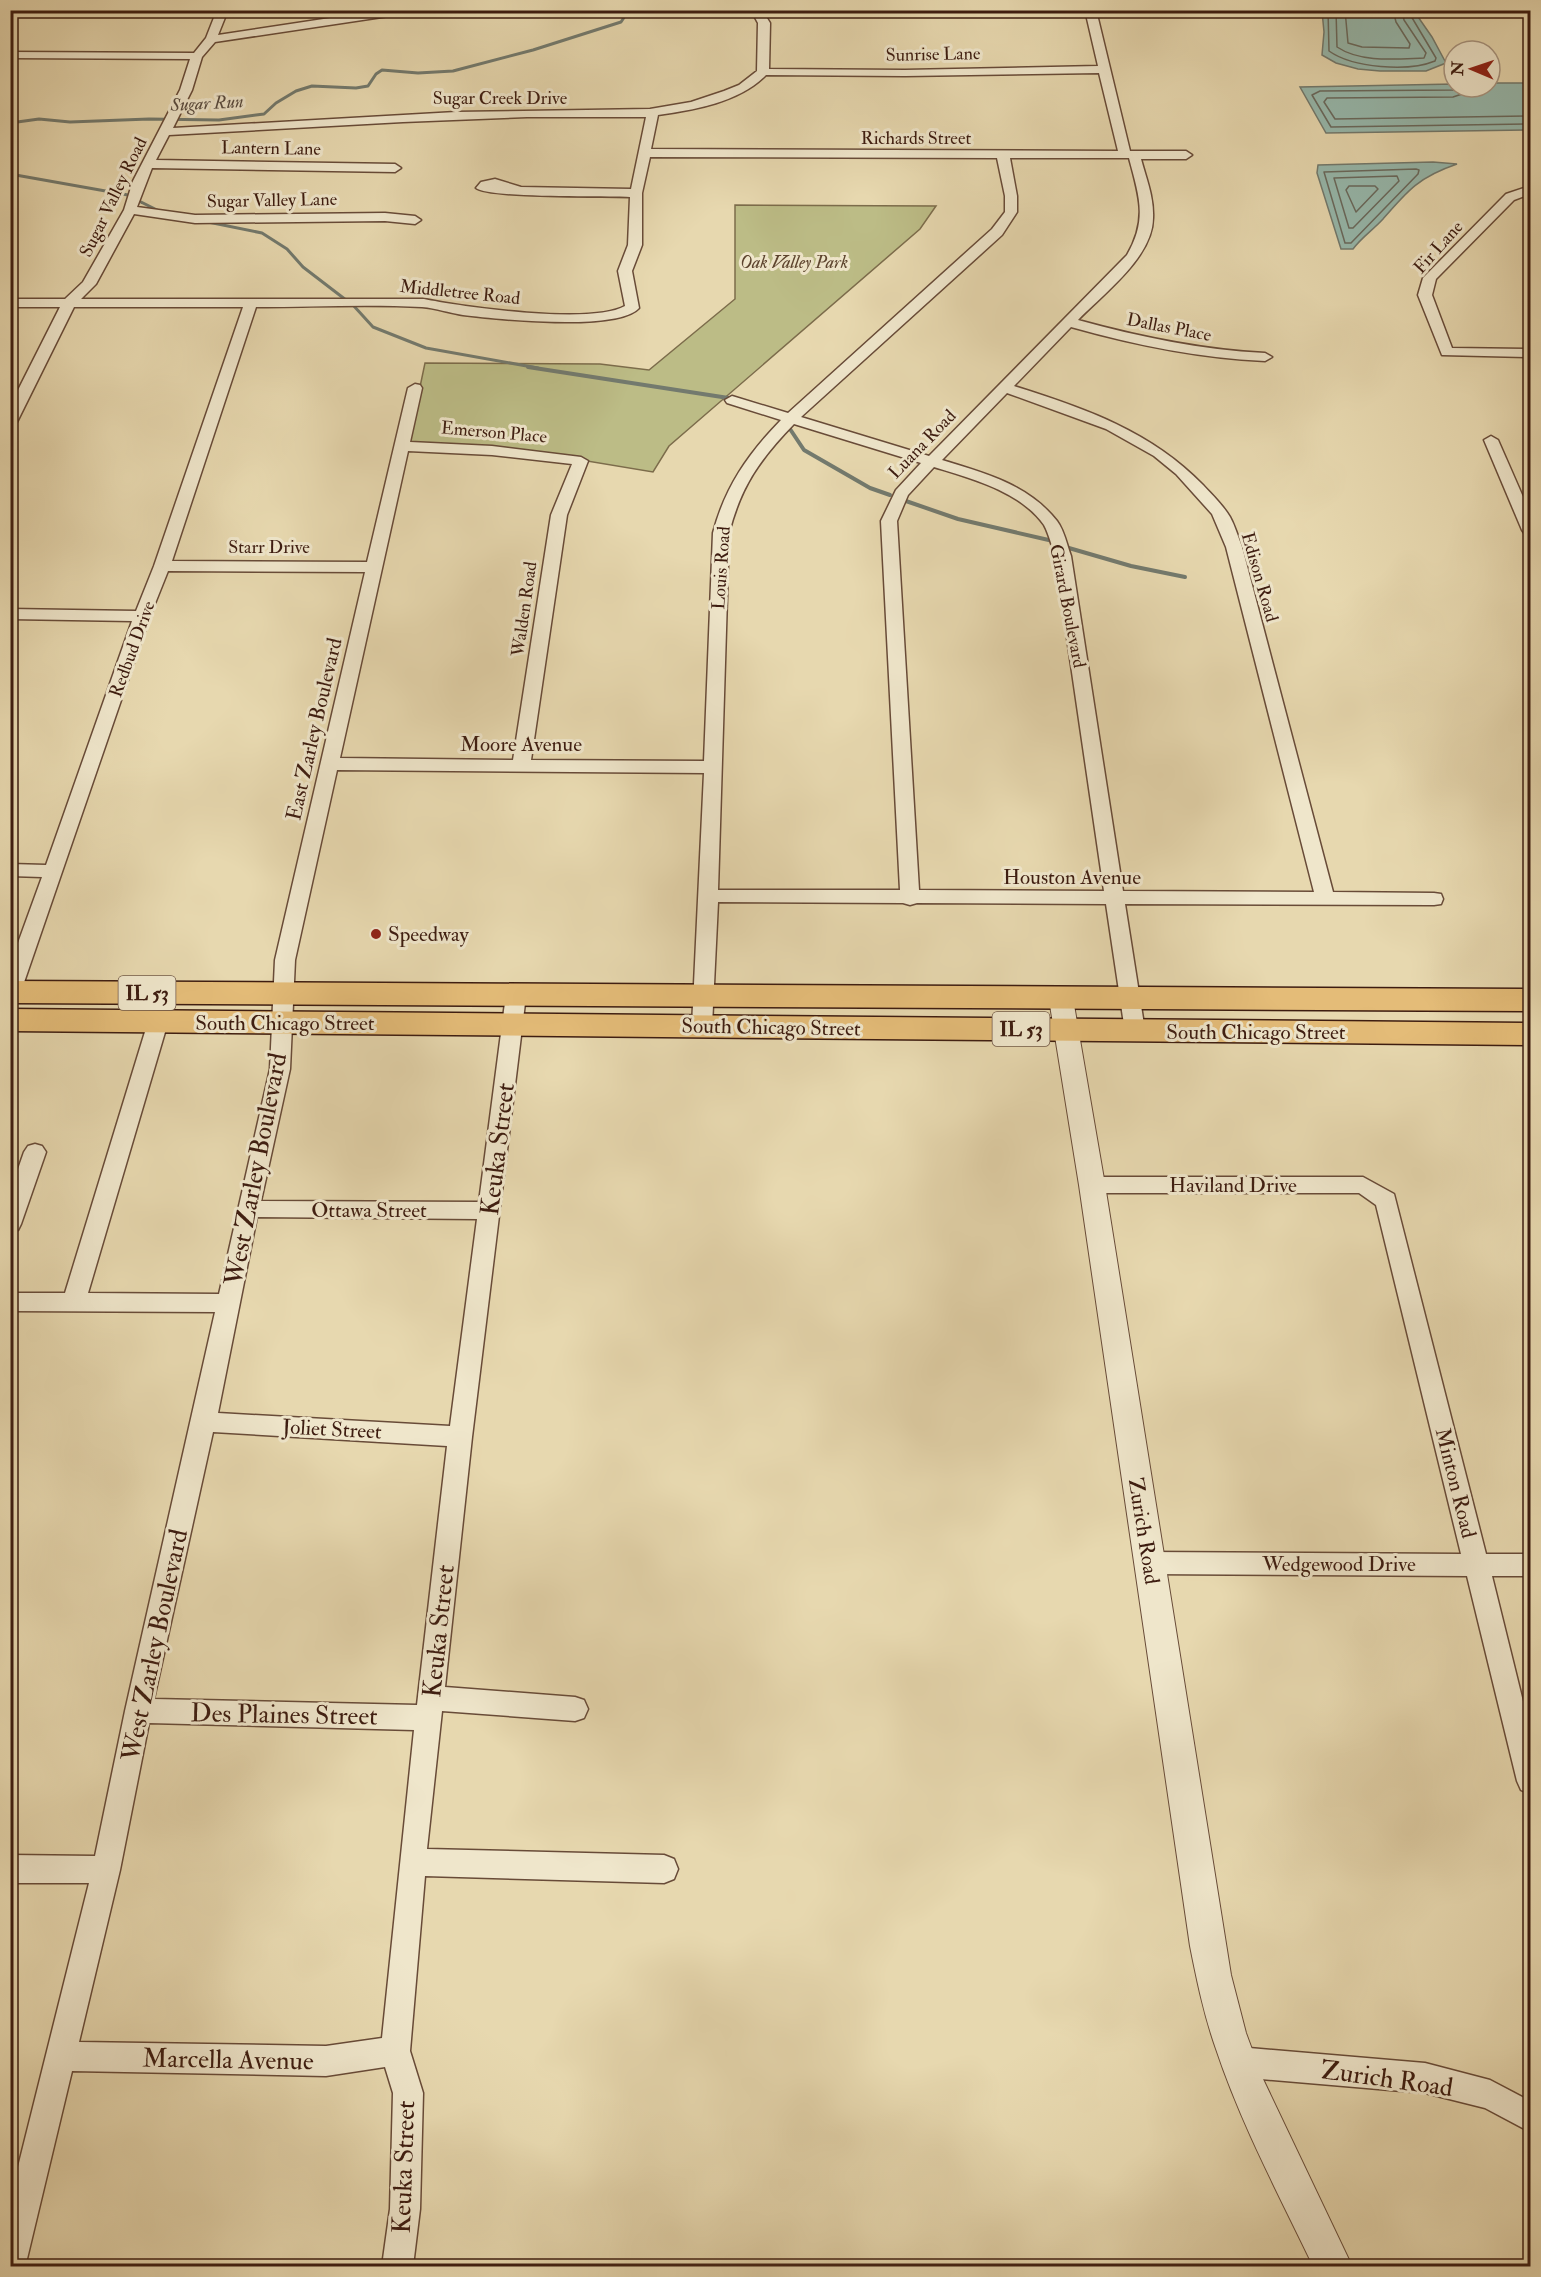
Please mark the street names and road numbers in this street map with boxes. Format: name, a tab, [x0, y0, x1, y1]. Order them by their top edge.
street label: Sunrise Lane	[885, 42, 981, 67]
street label: Sugar Creek Drive	[433, 87, 568, 110]
street label: Richards Street	[861, 127, 971, 150]
street label: Sugar Valley Road	[74, 133, 152, 261]
street label: Lantern Lane	[221, 136, 322, 161]
street label: Sugar Valley Lane	[207, 188, 338, 213]
street label: Fir Lane	[1409, 216, 1469, 279]
street label: Middletree Road	[399, 275, 521, 310]
street label: Dallas Place	[1125, 308, 1214, 347]
street label: Luana Road	[884, 405, 961, 484]
street label: Emerson Place	[440, 416, 548, 449]
street label: Louis Road	[707, 525, 736, 610]
street label: Edison Road	[1236, 530, 1283, 625]
street label: Starr Drive	[228, 536, 310, 559]
street label: Girard Boulevard	[1044, 542, 1091, 670]
street label: Walden Road	[506, 560, 543, 659]
street label: Redbud Drive	[104, 597, 161, 701]
street label: East Zarley Boulevard	[280, 635, 349, 823]
street label: Moore Avenue	[460, 731, 582, 758]
street label: Houston Avenue	[1003, 864, 1141, 891]
road number: IL 53	[118, 976, 176, 1010]
street label: South Chicago Street	[195, 1010, 375, 1037]
street label: South Chicago Street	[681, 1012, 861, 1043]
road number: IL 53	[992, 1012, 1050, 1046]
street label: South Chicago Street	[1166, 1019, 1346, 1046]
street label: West Zarley Boulevard	[218, 1050, 294, 1289]
street label: Keuka Street	[474, 1081, 522, 1217]
street label: Haviland Drive	[1169, 1172, 1297, 1199]
street label: Ottawa Street	[311, 1197, 427, 1224]
street label: Joliet Street	[281, 1413, 383, 1446]
street label: Minton Road	[1429, 1425, 1482, 1542]
street label: Zurich Road	[1122, 1476, 1165, 1587]
street label: West Zarley Boulevard	[115, 1526, 195, 1765]
street label: Wedgewood Drive	[1261, 1551, 1416, 1578]
street label: Keuka Street	[416, 1563, 462, 1699]
street label: Des Plaines Street	[190, 1697, 378, 1733]
street label: Marcella Avenue	[142, 2043, 314, 2077]
street label: Zurich Road	[1319, 2054, 1455, 2104]
street label: Keuka Street	[386, 2100, 422, 2234]

